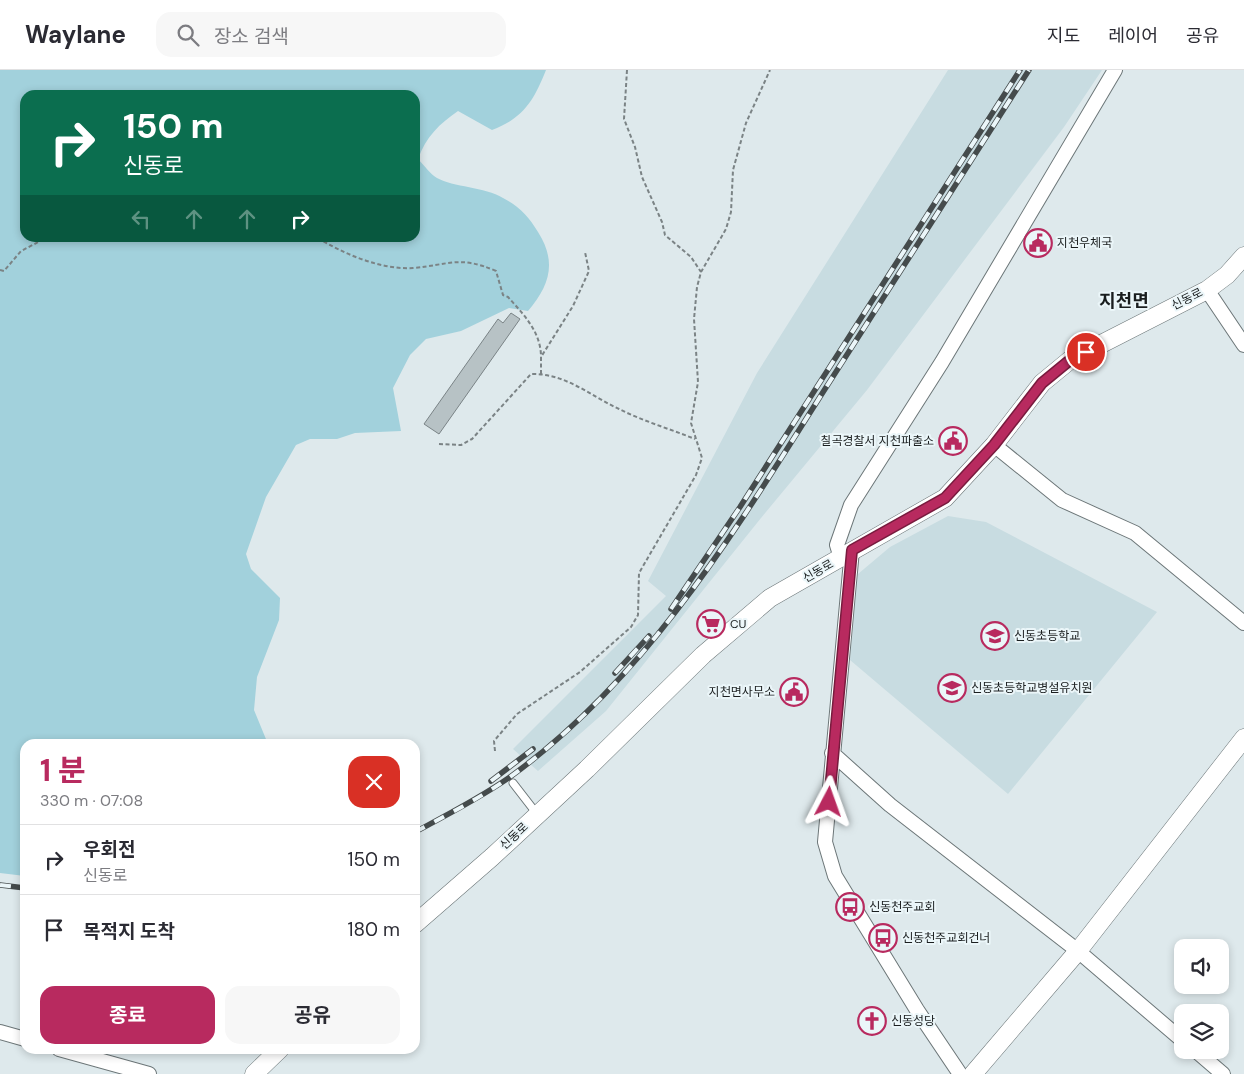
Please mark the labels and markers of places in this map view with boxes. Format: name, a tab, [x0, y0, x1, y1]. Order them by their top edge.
public building icon: 지천우체국	[1023, 228, 1053, 258]
place label: 지천우체국	[1057, 235, 1112, 251]
pin	[1065, 331, 1107, 373]
public building icon: 칠곡경찰서 지천파출소	[938, 426, 968, 456]
place label: 칠곡경찰서 지천파출소	[820, 433, 934, 449]
supermarket icon: CU	[696, 609, 726, 639]
place label: CU	[730, 616, 747, 632]
school or university icon: 신동초등학교	[980, 621, 1010, 651]
place label: 신동초등학교	[1014, 628, 1080, 644]
school or university icon: 신동초등학교병설유치원	[937, 673, 967, 703]
public building icon: 지천면사무소	[779, 677, 809, 707]
place label: 신동초등학교병설유치원	[971, 680, 1092, 696]
place label: 지천면사무소	[709, 684, 775, 700]
bus stop icon: 신동천주교회	[835, 892, 865, 922]
place label: 신동천주교회	[869, 899, 935, 915]
bus stop icon: 신동천주교회건너	[868, 923, 898, 953]
place label: 신동천주교회건너	[902, 930, 990, 946]
church icon: 신동성당	[857, 1006, 887, 1036]
place label: 신동성당	[891, 1013, 935, 1029]

